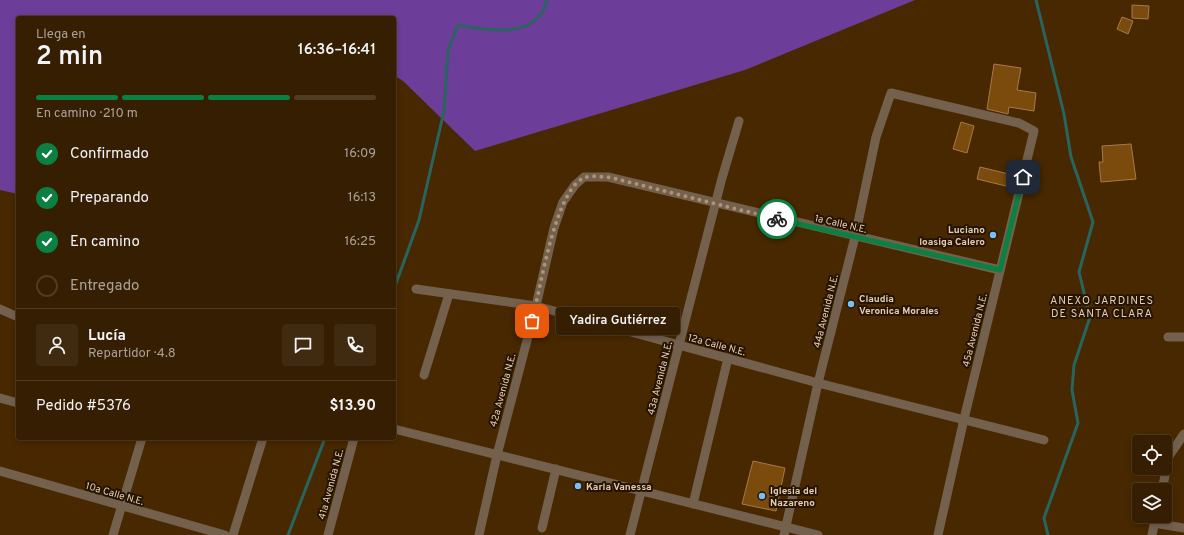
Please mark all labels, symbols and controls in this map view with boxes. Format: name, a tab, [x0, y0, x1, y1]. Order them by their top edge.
text: Llega en	[36, 27, 86, 43]
text: 2 min	[36, 41, 103, 74]
text: 16:36–16:41	[298, 41, 376, 60]
text: En camino · 210 m	[36, 106, 138, 122]
icon: check	[36, 143, 58, 165]
text: Confirmado	[70, 145, 149, 164]
text: 16:09	[344, 146, 376, 162]
pin	[1006, 160, 1040, 194]
icon: home	[1012, 166, 1034, 188]
icon: check	[36, 187, 58, 209]
text: Preparando	[70, 189, 149, 208]
text: 16:13	[348, 190, 376, 206]
courier	[757, 199, 797, 239]
icon: bike	[766, 208, 788, 230]
street label: 1a Calle N.E.	[813, 212, 868, 237]
place label: Luciano loasiga Calero	[919, 224, 985, 249]
marker: Luciano loasiga Calero	[988, 230, 998, 240]
icon: check	[36, 231, 58, 253]
text: En camino	[70, 233, 140, 252]
text: 16:25	[344, 234, 376, 250]
street label: 44a Avenida N.E.	[811, 273, 842, 350]
text: Entregado	[70, 277, 139, 296]
street label: 45a Avenida N.E.	[960, 292, 991, 369]
place label: Claudia Veronica Morales	[859, 293, 939, 318]
district label: ANEXO JARDINES DE SANTA CLARA	[1050, 294, 1154, 321]
marker: Claudia Veronica Morales	[846, 299, 856, 309]
pin	[515, 304, 549, 338]
callout: Yadira Gutiérrez	[556, 307, 680, 335]
icon: bag	[521, 310, 543, 332]
text: Yadira Gutiérrez	[569, 313, 667, 329]
button: person	[36, 324, 78, 366]
button: chat	[282, 324, 324, 366]
button: phone	[334, 324, 376, 366]
text: Lucía	[88, 327, 126, 346]
street label: 12a Calle N.E.	[686, 331, 747, 359]
street label: 43a Avenida N.E.	[645, 340, 676, 416]
text: Repartidor · 4.8	[88, 346, 176, 362]
street label: 42a Avenida N.E.	[487, 352, 519, 428]
text: Pedido #5376	[36, 397, 131, 416]
text: $13.90	[330, 397, 376, 416]
map controls	[1132, 435, 1172, 523]
button: locate	[1132, 435, 1172, 475]
street label: 41a Avenida N.E.	[316, 448, 347, 521]
street label: 10a Calle N.E.	[84, 480, 145, 509]
marker: Karla Vanessa	[573, 481, 583, 491]
place label: Karla Vanessa	[586, 481, 652, 494]
button: layers	[1132, 483, 1172, 523]
place label: Iglesia del Nazareno	[770, 485, 817, 510]
marker: Iglesia del Nazareno	[757, 491, 767, 501]

